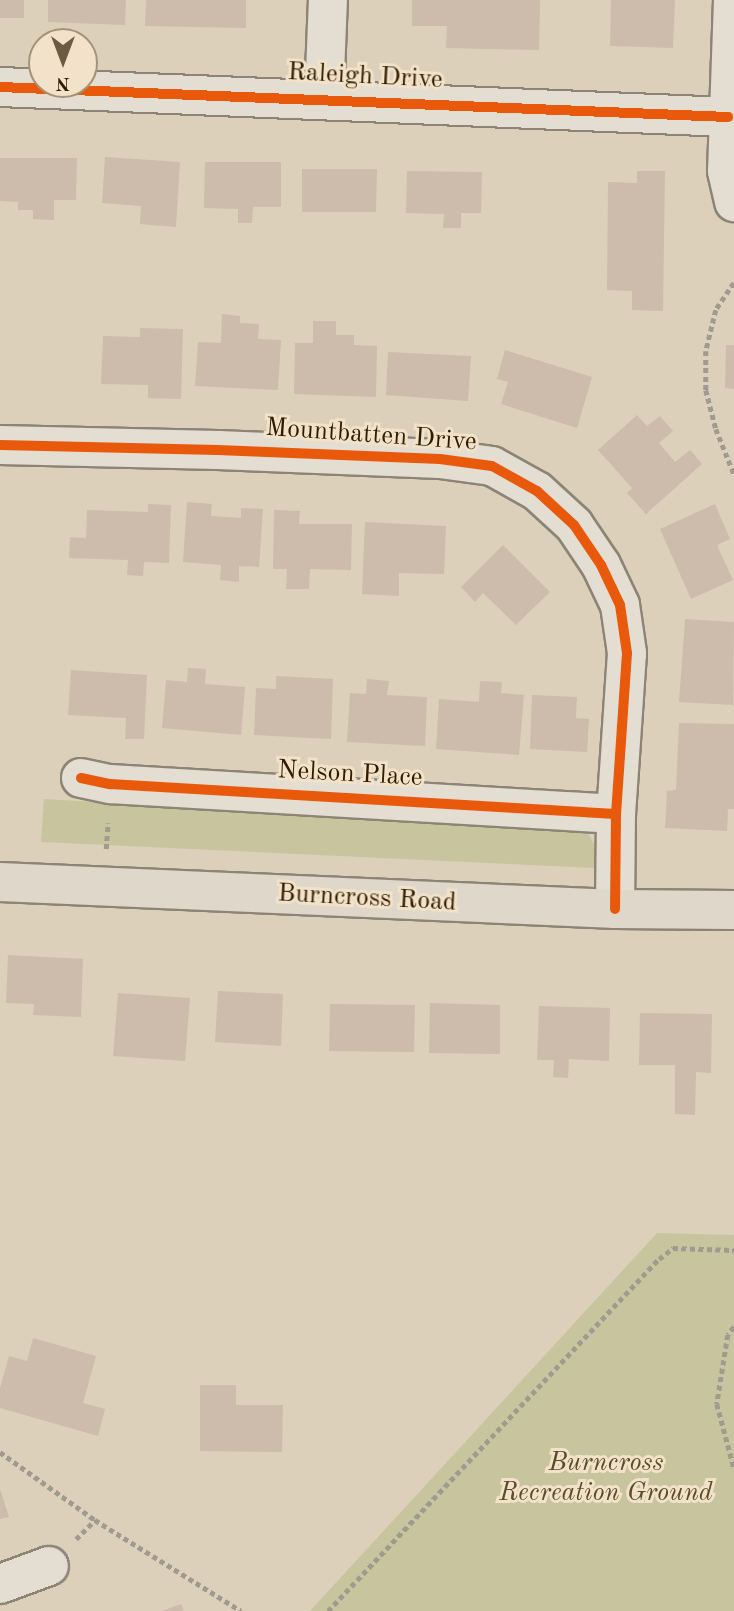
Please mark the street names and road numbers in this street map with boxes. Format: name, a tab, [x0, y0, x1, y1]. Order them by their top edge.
street label: Raleigh Drive	[287, 57, 443, 97]
street label: Mountbatten Drive	[264, 413, 478, 459]
street label: Nelson Place	[277, 756, 423, 794]
street label: Burncross Road	[277, 879, 457, 919]

